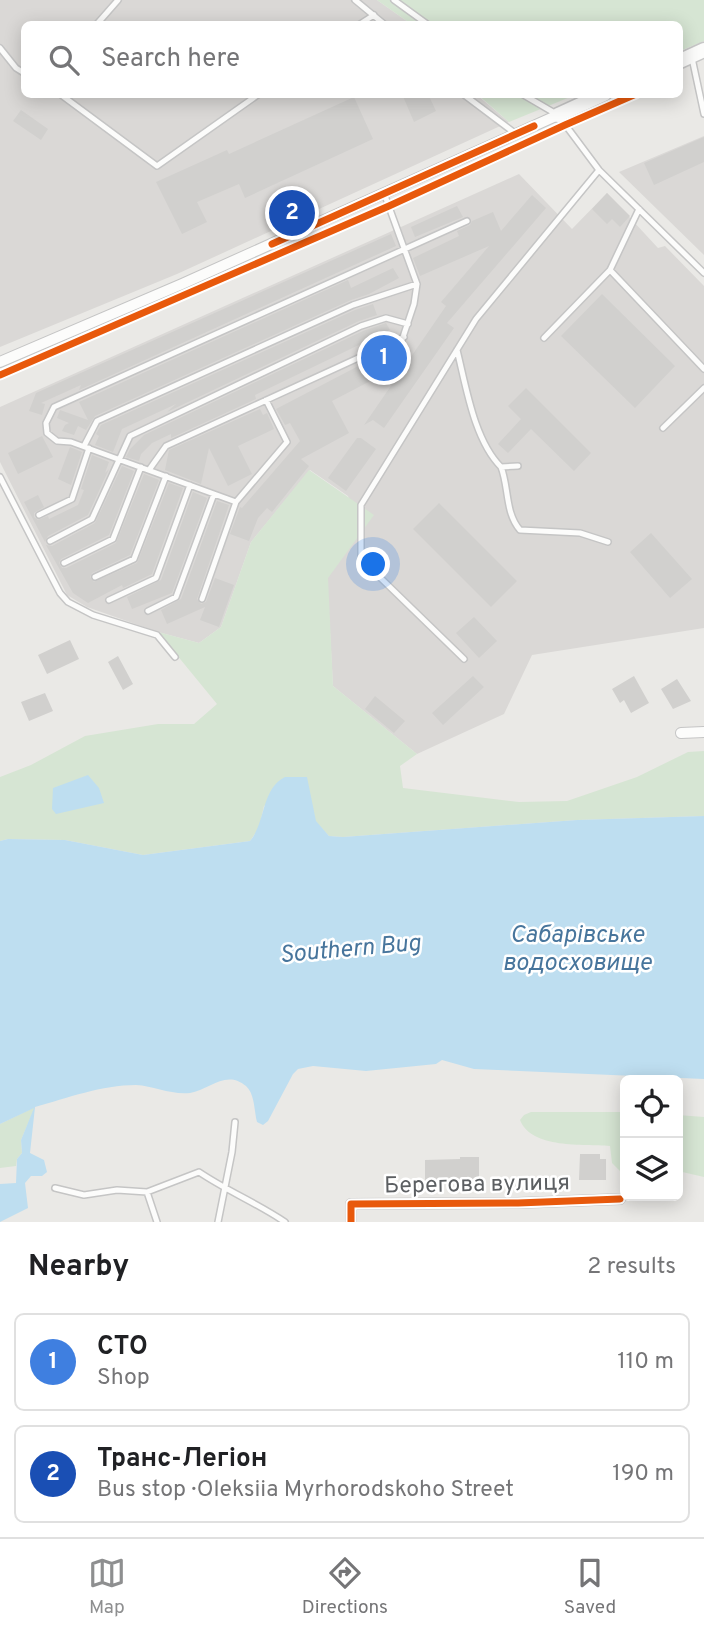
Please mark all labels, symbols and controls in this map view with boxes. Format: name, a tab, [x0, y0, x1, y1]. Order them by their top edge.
search box	[21, 21, 683, 98]
icon: search	[45, 41, 83, 79]
text: Search here	[101, 43, 240, 76]
pin: 2	[269, 187, 315, 239]
pin: 1	[361, 332, 407, 384]
your location	[356, 547, 390, 581]
water label: Сабарівське водосховище	[502, 921, 652, 979]
water label: Southern Bug	[278, 929, 423, 971]
map controls	[620, 1075, 683, 1201]
button: locate	[620, 1075, 683, 1138]
button: layers	[620, 1138, 683, 1201]
street label: Берегова вулиця	[384, 1169, 570, 1202]
text: Nearby	[28, 1249, 129, 1286]
text: 2 results	[587, 1253, 676, 1282]
text: СТО	[97, 1331, 148, 1364]
text: 1	[48, 1348, 58, 1377]
text: 110 m	[617, 1348, 674, 1377]
text: Shop	[97, 1364, 150, 1393]
text: Транс-Легіон	[97, 1443, 267, 1476]
text: 2	[46, 1460, 60, 1489]
text: 190 m	[612, 1460, 674, 1489]
text: Bus stop · Oleksiia Myrhorodskoho Street	[97, 1476, 514, 1505]
tab: Map	[88, 1554, 126, 1620]
tab: Directions	[302, 1554, 388, 1620]
tab: Saved	[564, 1554, 616, 1620]

